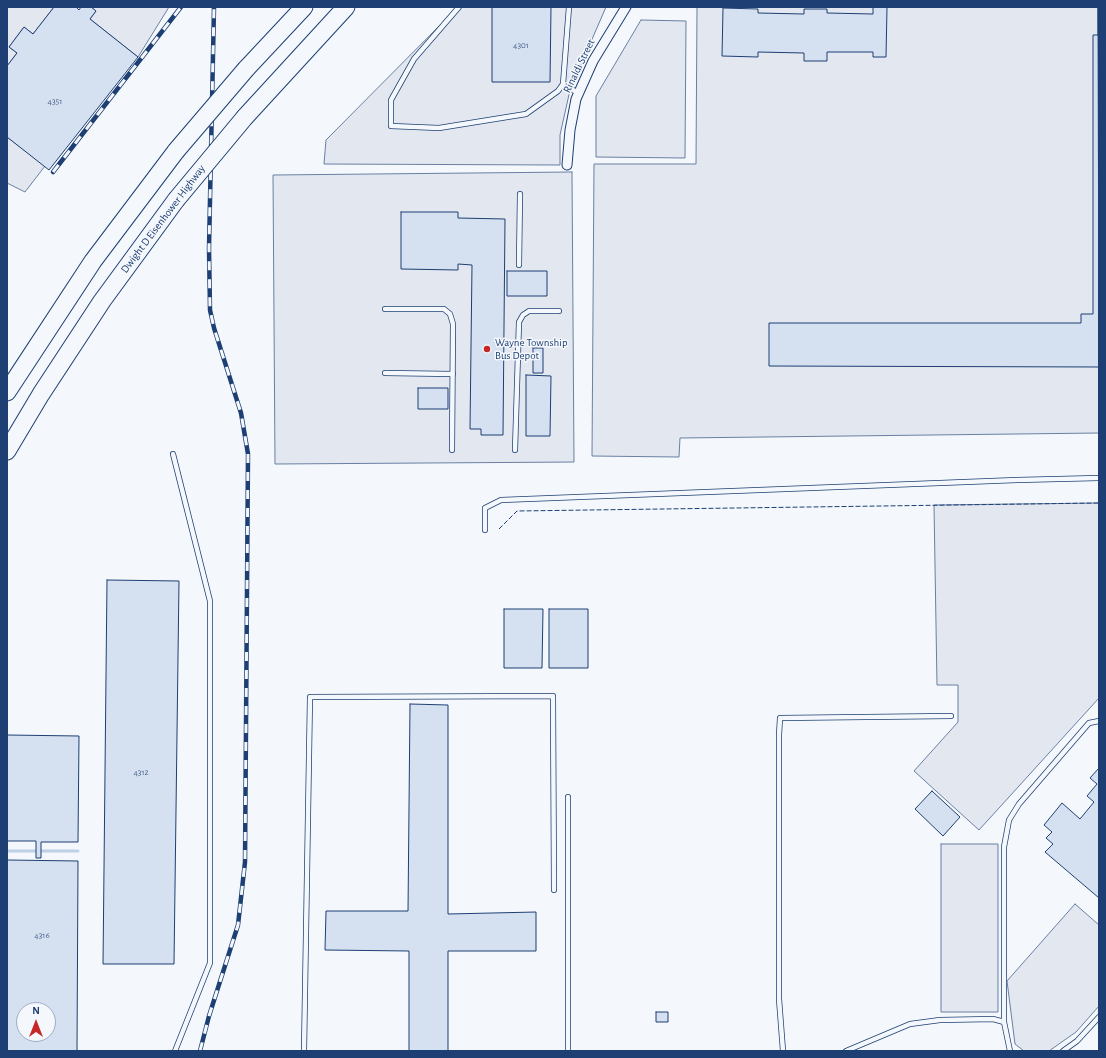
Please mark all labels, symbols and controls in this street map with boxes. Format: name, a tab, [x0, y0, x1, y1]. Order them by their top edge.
street label: Rinaldi Street	[560, 37, 598, 95]
house number: 4301	[513, 40, 529, 50]
house number: 4351	[48, 96, 62, 106]
street label: Dwight D Eisenhower Highway	[118, 162, 208, 276]
place label: Wayne Township Bus Depot	[495, 336, 567, 362]
marker: Wayne Township Bus Depot	[482, 344, 492, 354]
house number: 4312	[133, 767, 149, 777]
house number: 4316	[34, 930, 50, 940]
north arrow	[16, 1002, 56, 1042]
text: N	[32, 1005, 40, 1016]

